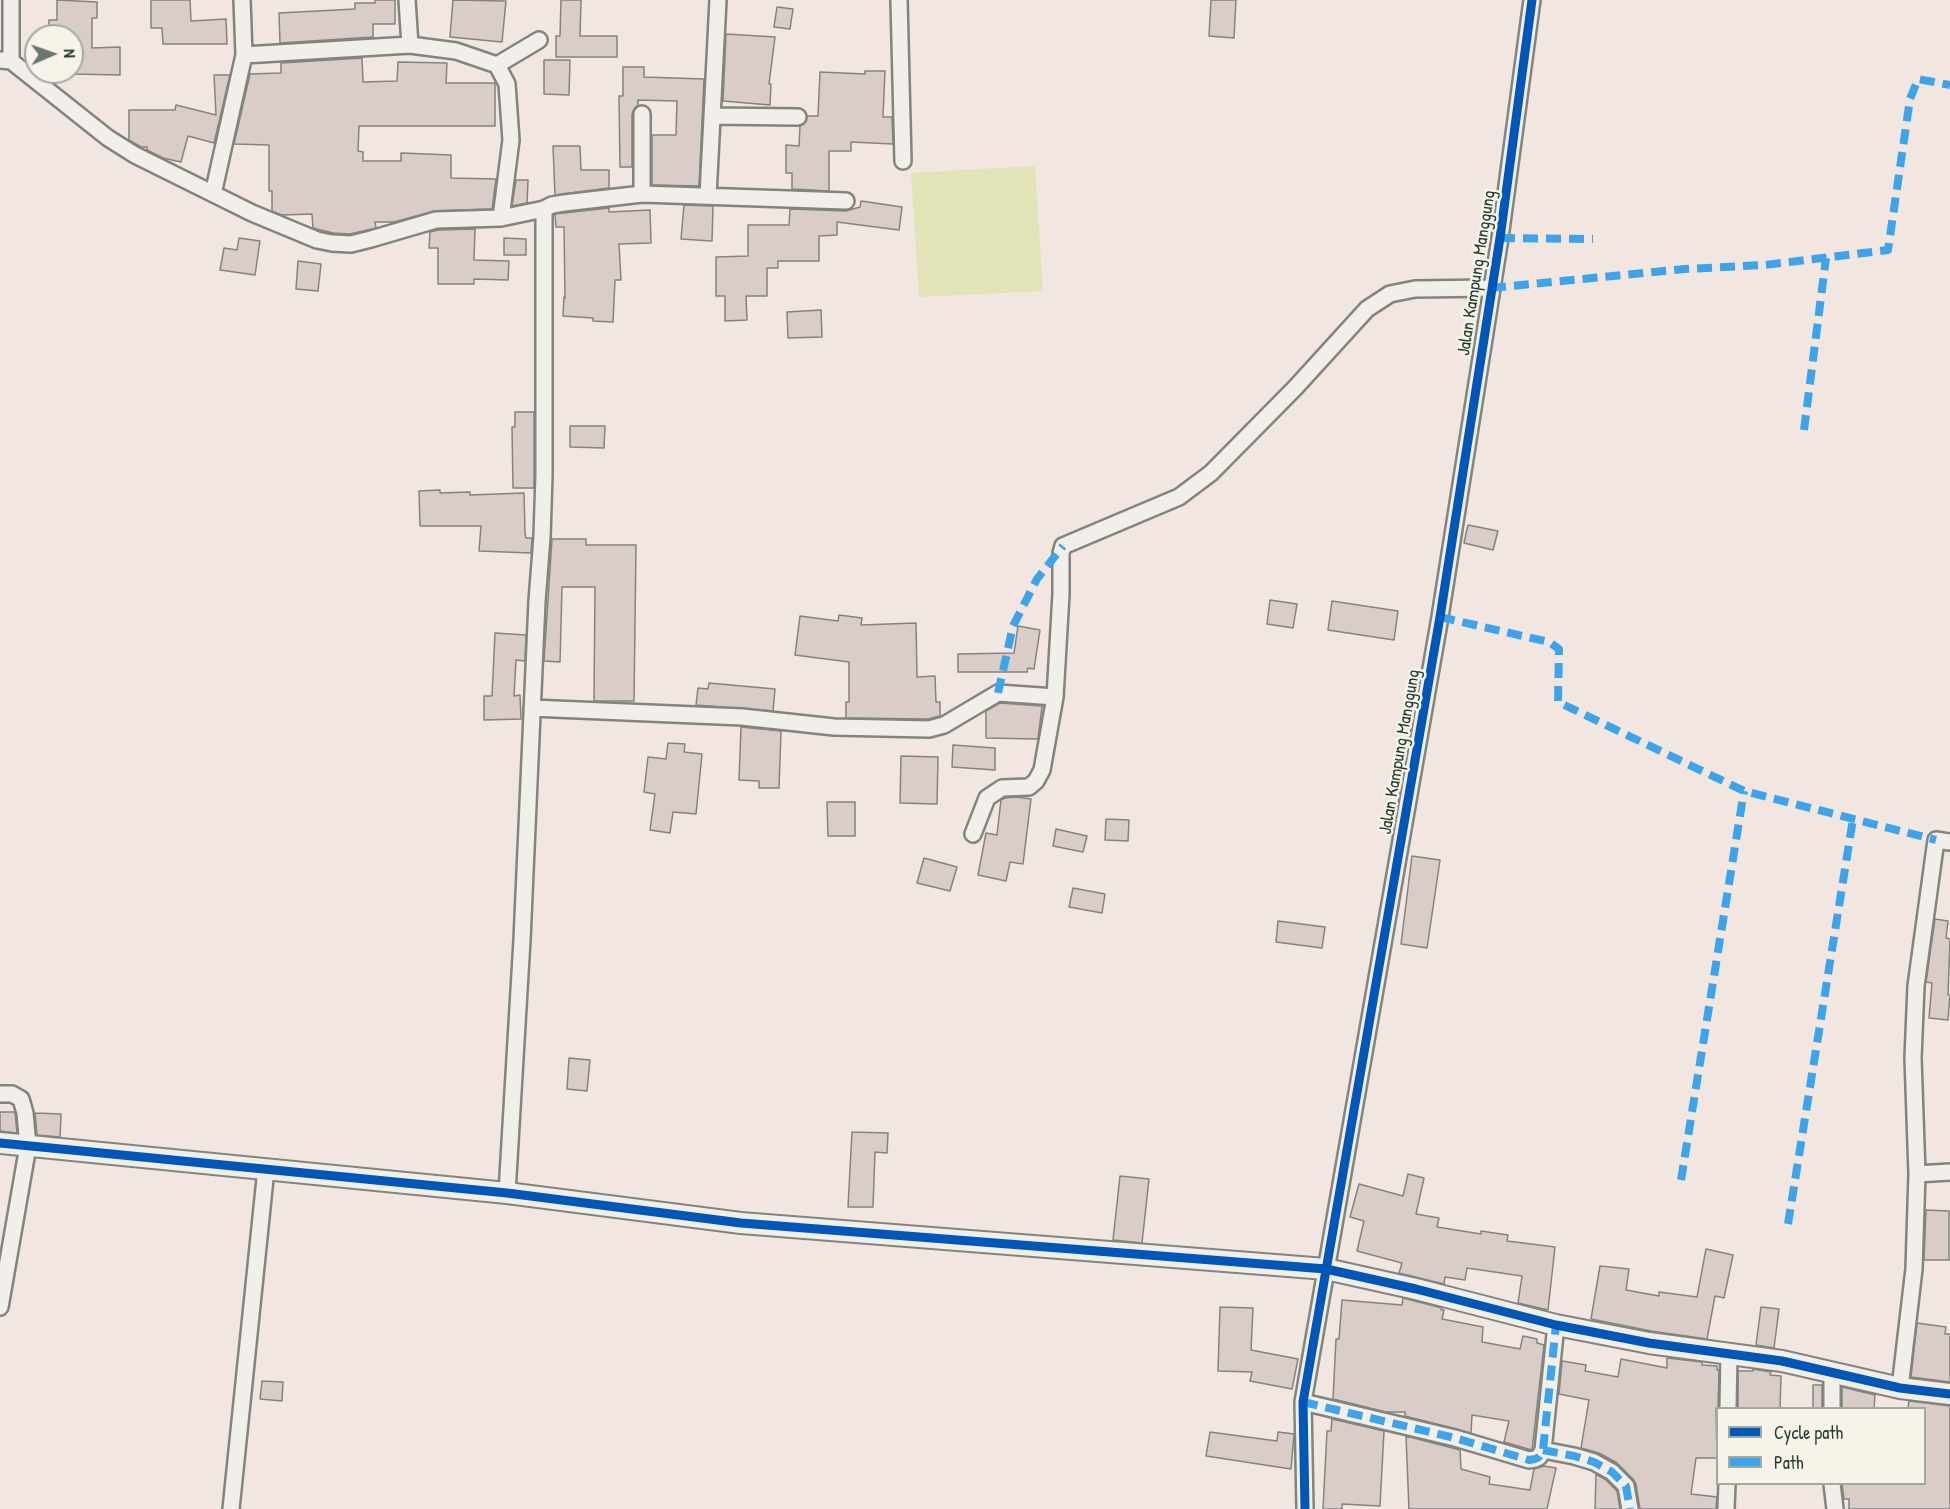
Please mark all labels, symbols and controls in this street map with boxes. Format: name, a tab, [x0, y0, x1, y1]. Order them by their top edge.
north arrow	[24, 24, 84, 84]
text: N	[59, 49, 81, 58]
street label: Jalan Kampung Manggung	[1453, 189, 1501, 357]
street label: Jalan Kampung Manggung	[1375, 668, 1425, 836]
legend	[1716, 1407, 1926, 1485]
text: Cycle path	[1774, 1420, 1843, 1445]
text: Path	[1774, 1450, 1803, 1475]

